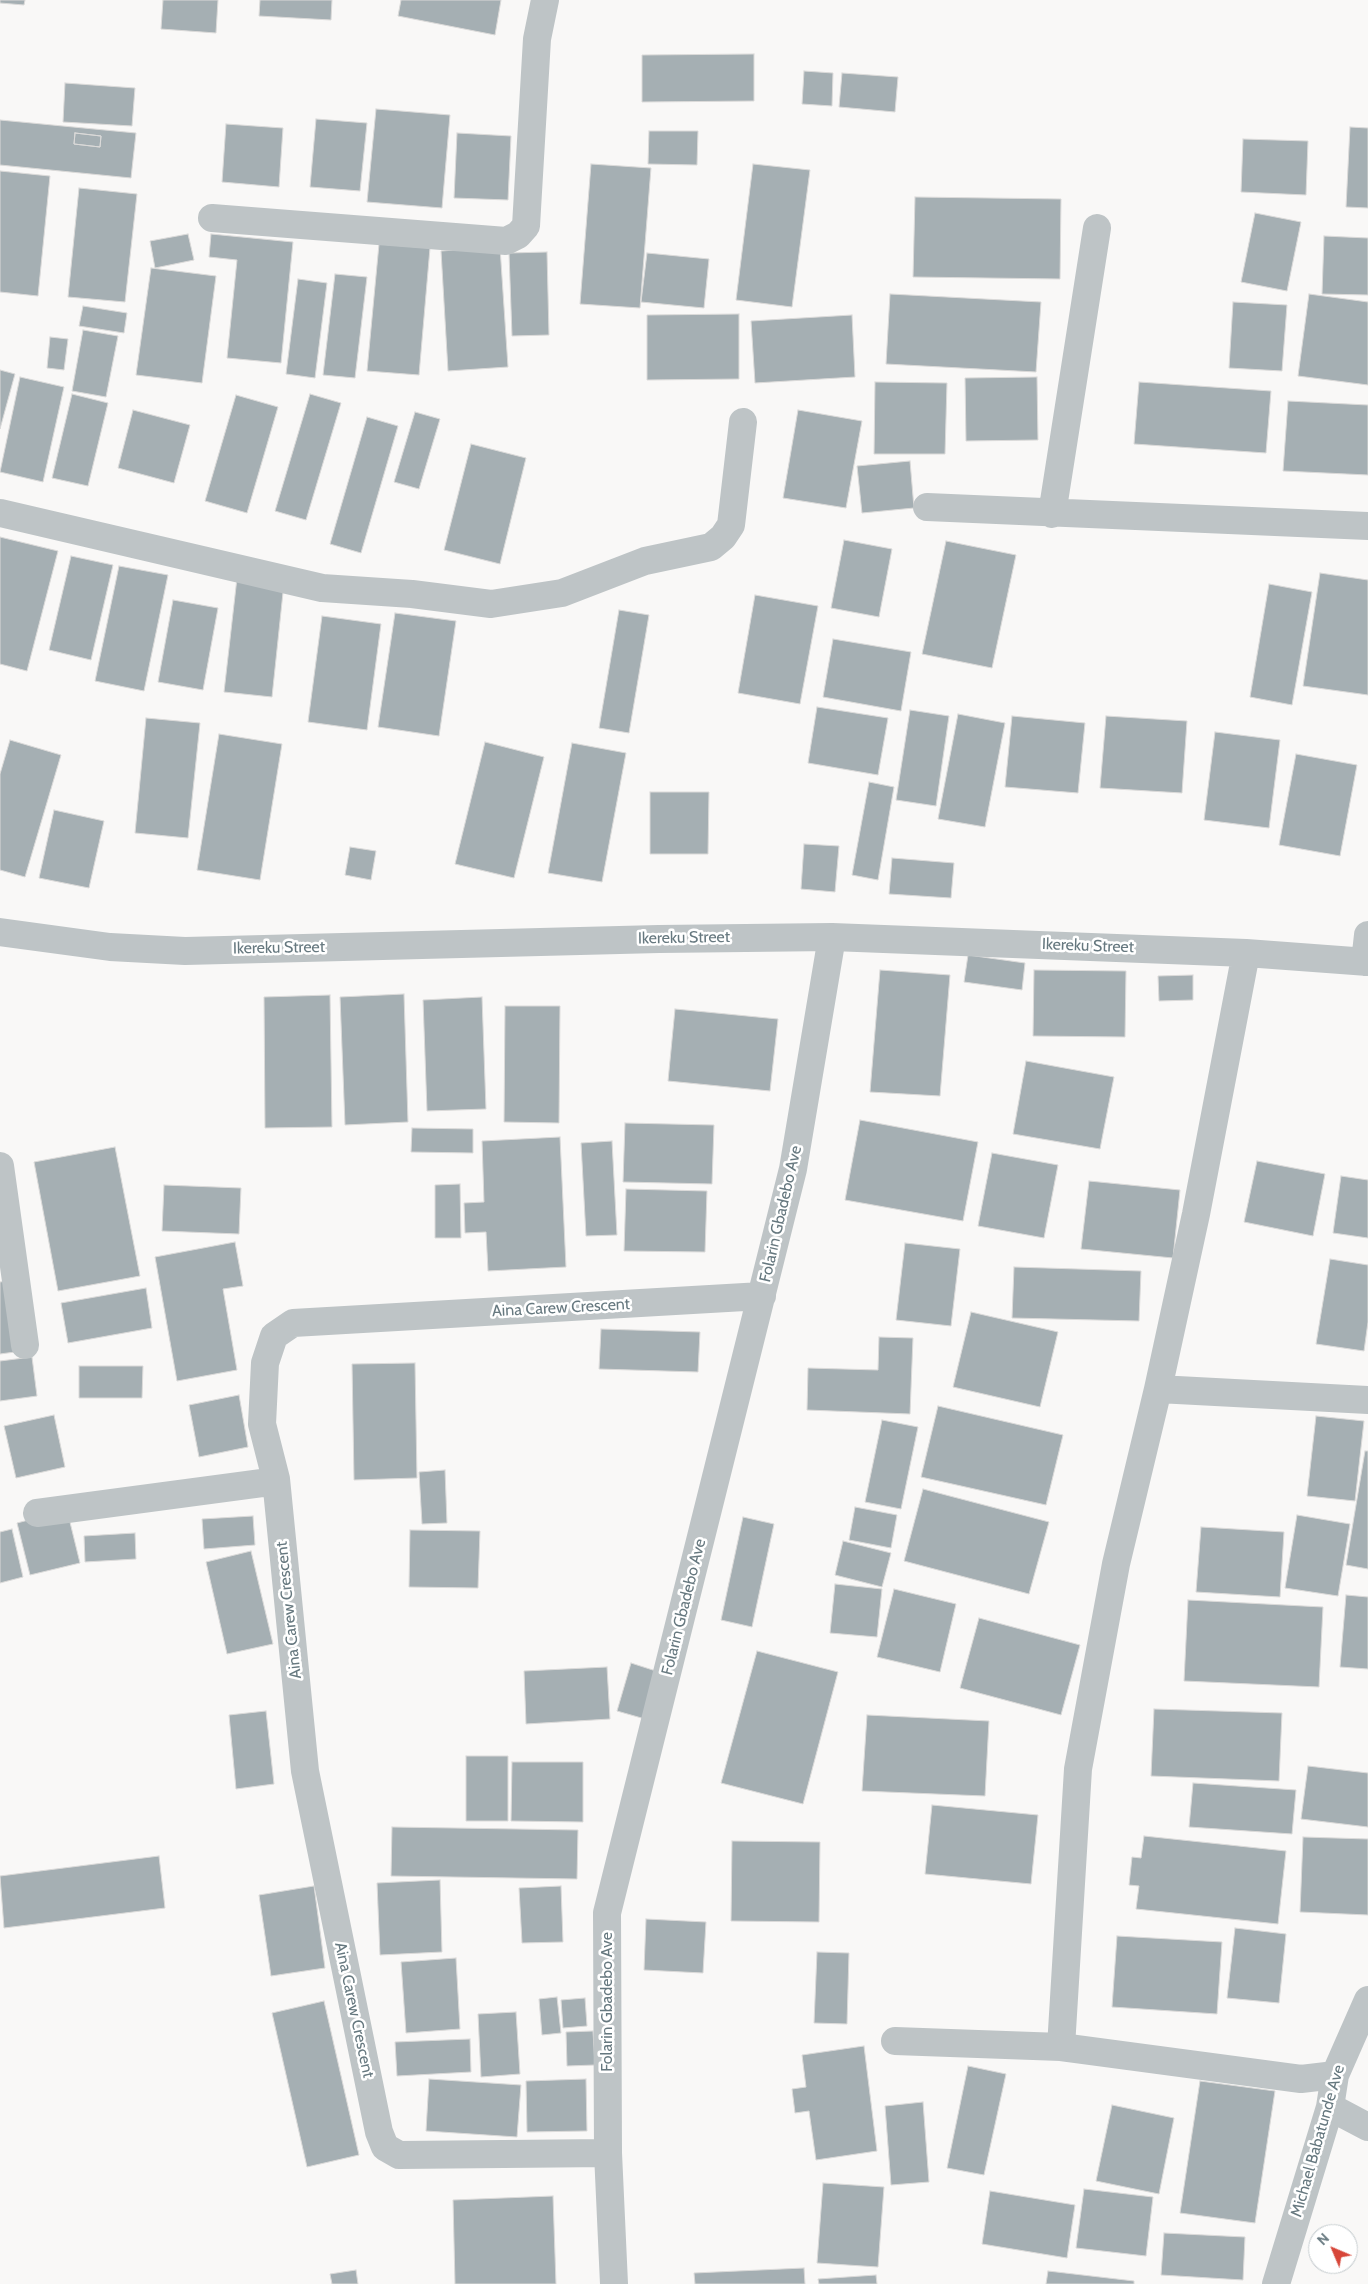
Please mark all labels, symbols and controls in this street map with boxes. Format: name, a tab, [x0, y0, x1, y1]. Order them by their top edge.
street label: Ikereku Street	[638, 928, 730, 948]
street label: Ikereku Street	[1042, 935, 1134, 957]
street label: Ikereku Street	[233, 938, 325, 958]
street label: Folarin Gbadebo Ave	[756, 1144, 806, 1284]
street label: Aina Carew Crescent	[491, 1295, 631, 1321]
street label: Folarin Gbadebo Ave	[658, 1537, 710, 1677]
street label: Aina Carew Crescent	[272, 1540, 306, 1680]
street label: Folarin Gbadebo Ave	[597, 1932, 617, 2072]
street label: Aina Carew Crescent	[330, 1940, 378, 2080]
street label: Michael Babatunde Ave	[1287, 2063, 1349, 2219]
north arrow	[1308, 2224, 1358, 2274]
text: N	[1313, 2229, 1333, 2249]

